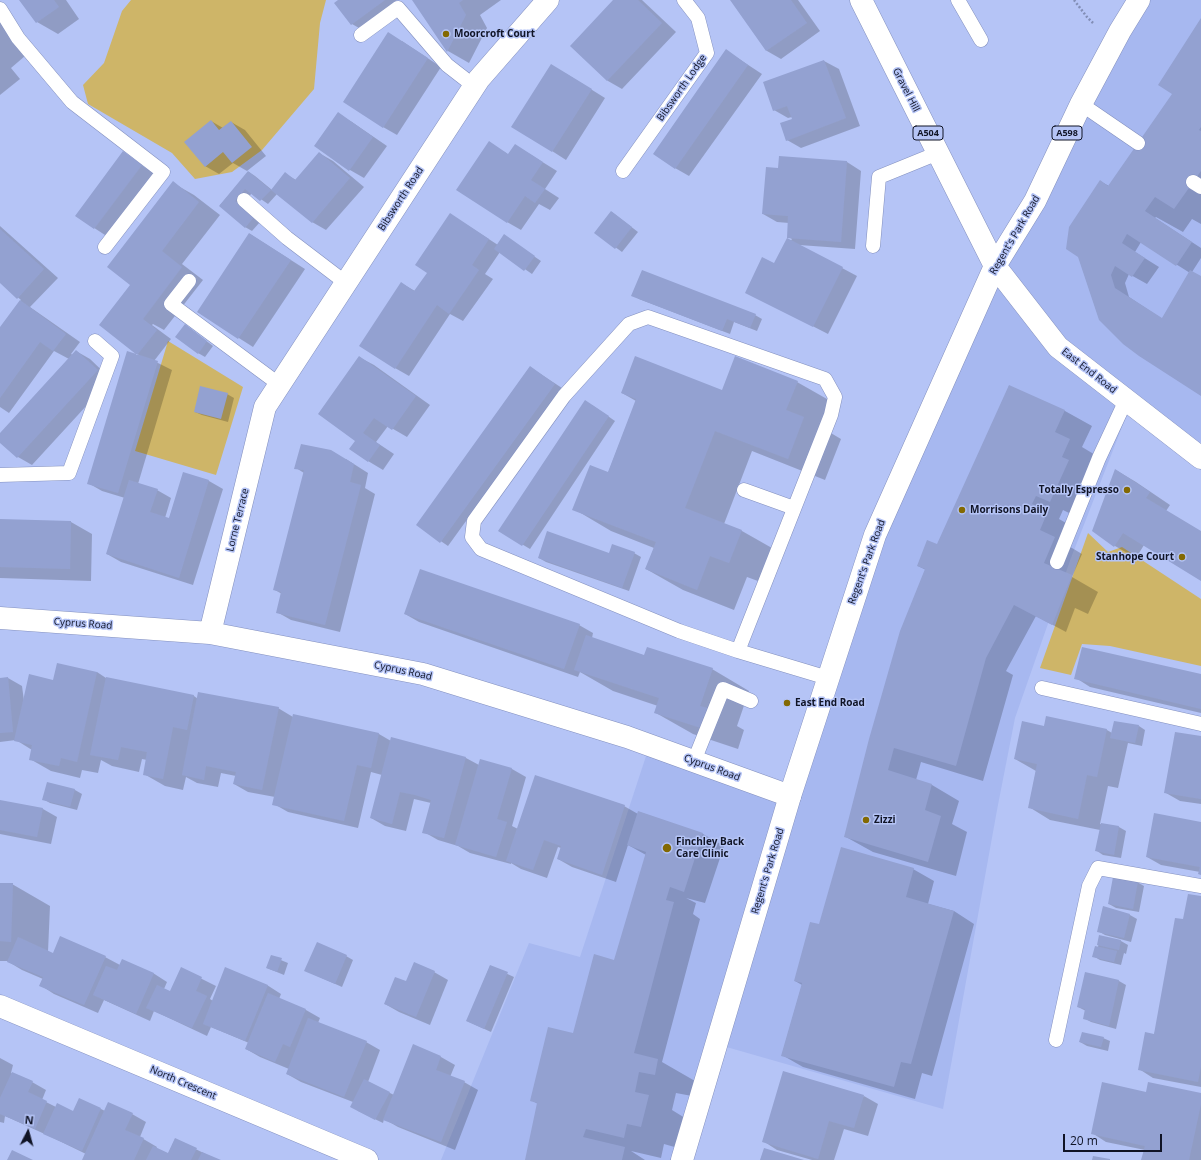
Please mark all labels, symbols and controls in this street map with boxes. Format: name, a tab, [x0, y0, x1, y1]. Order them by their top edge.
place label: Moorcroft Court	[454, 28, 535, 40]
marker: Moorcroft Court	[441, 29, 451, 39]
street label: Bibsworth Lodge	[655, 52, 709, 124]
street label: Gravel Hill	[890, 66, 922, 114]
road number: A504	[913, 126, 943, 140]
road number: A598	[1052, 126, 1082, 140]
street label: Bibsworth Road	[376, 165, 426, 233]
street label: Regent's Park Road	[987, 193, 1043, 277]
street label: East End Road	[1059, 346, 1119, 396]
place label: Totally Espresso	[1039, 484, 1119, 496]
marker: Totally Espresso	[1122, 485, 1132, 495]
street label: Lorne Terrace	[224, 487, 252, 553]
place label: Morrisons Daily	[970, 504, 1048, 516]
marker: Morrisons Daily	[957, 505, 967, 515]
street label: Regent's Park Road	[846, 518, 888, 606]
place label: Stanhope Court	[1096, 551, 1174, 563]
marker: Stanhope Court	[1177, 552, 1187, 562]
street label: Cyprus Road	[53, 616, 113, 632]
street label: Cyprus Road	[373, 659, 433, 683]
place label: East End Road	[795, 697, 865, 709]
marker: East End Road	[782, 698, 792, 708]
street label: Cyprus Road	[682, 752, 742, 784]
place label: Zizzi	[874, 814, 896, 826]
marker: Zizzi	[861, 815, 871, 825]
street label: Regent's Park Road	[749, 826, 787, 916]
place label: Finchley Back Care Clinic	[676, 836, 744, 860]
marker: Finchley Back Care Clinic	[661, 842, 673, 854]
street label: North Crescent	[148, 1064, 218, 1102]
north arrow	[8, 1112, 48, 1152]
text: N	[24, 1112, 35, 1127]
scale bar	[1065, 1126, 1164, 1152]
text: 20 m	[1070, 1132, 1098, 1149]

